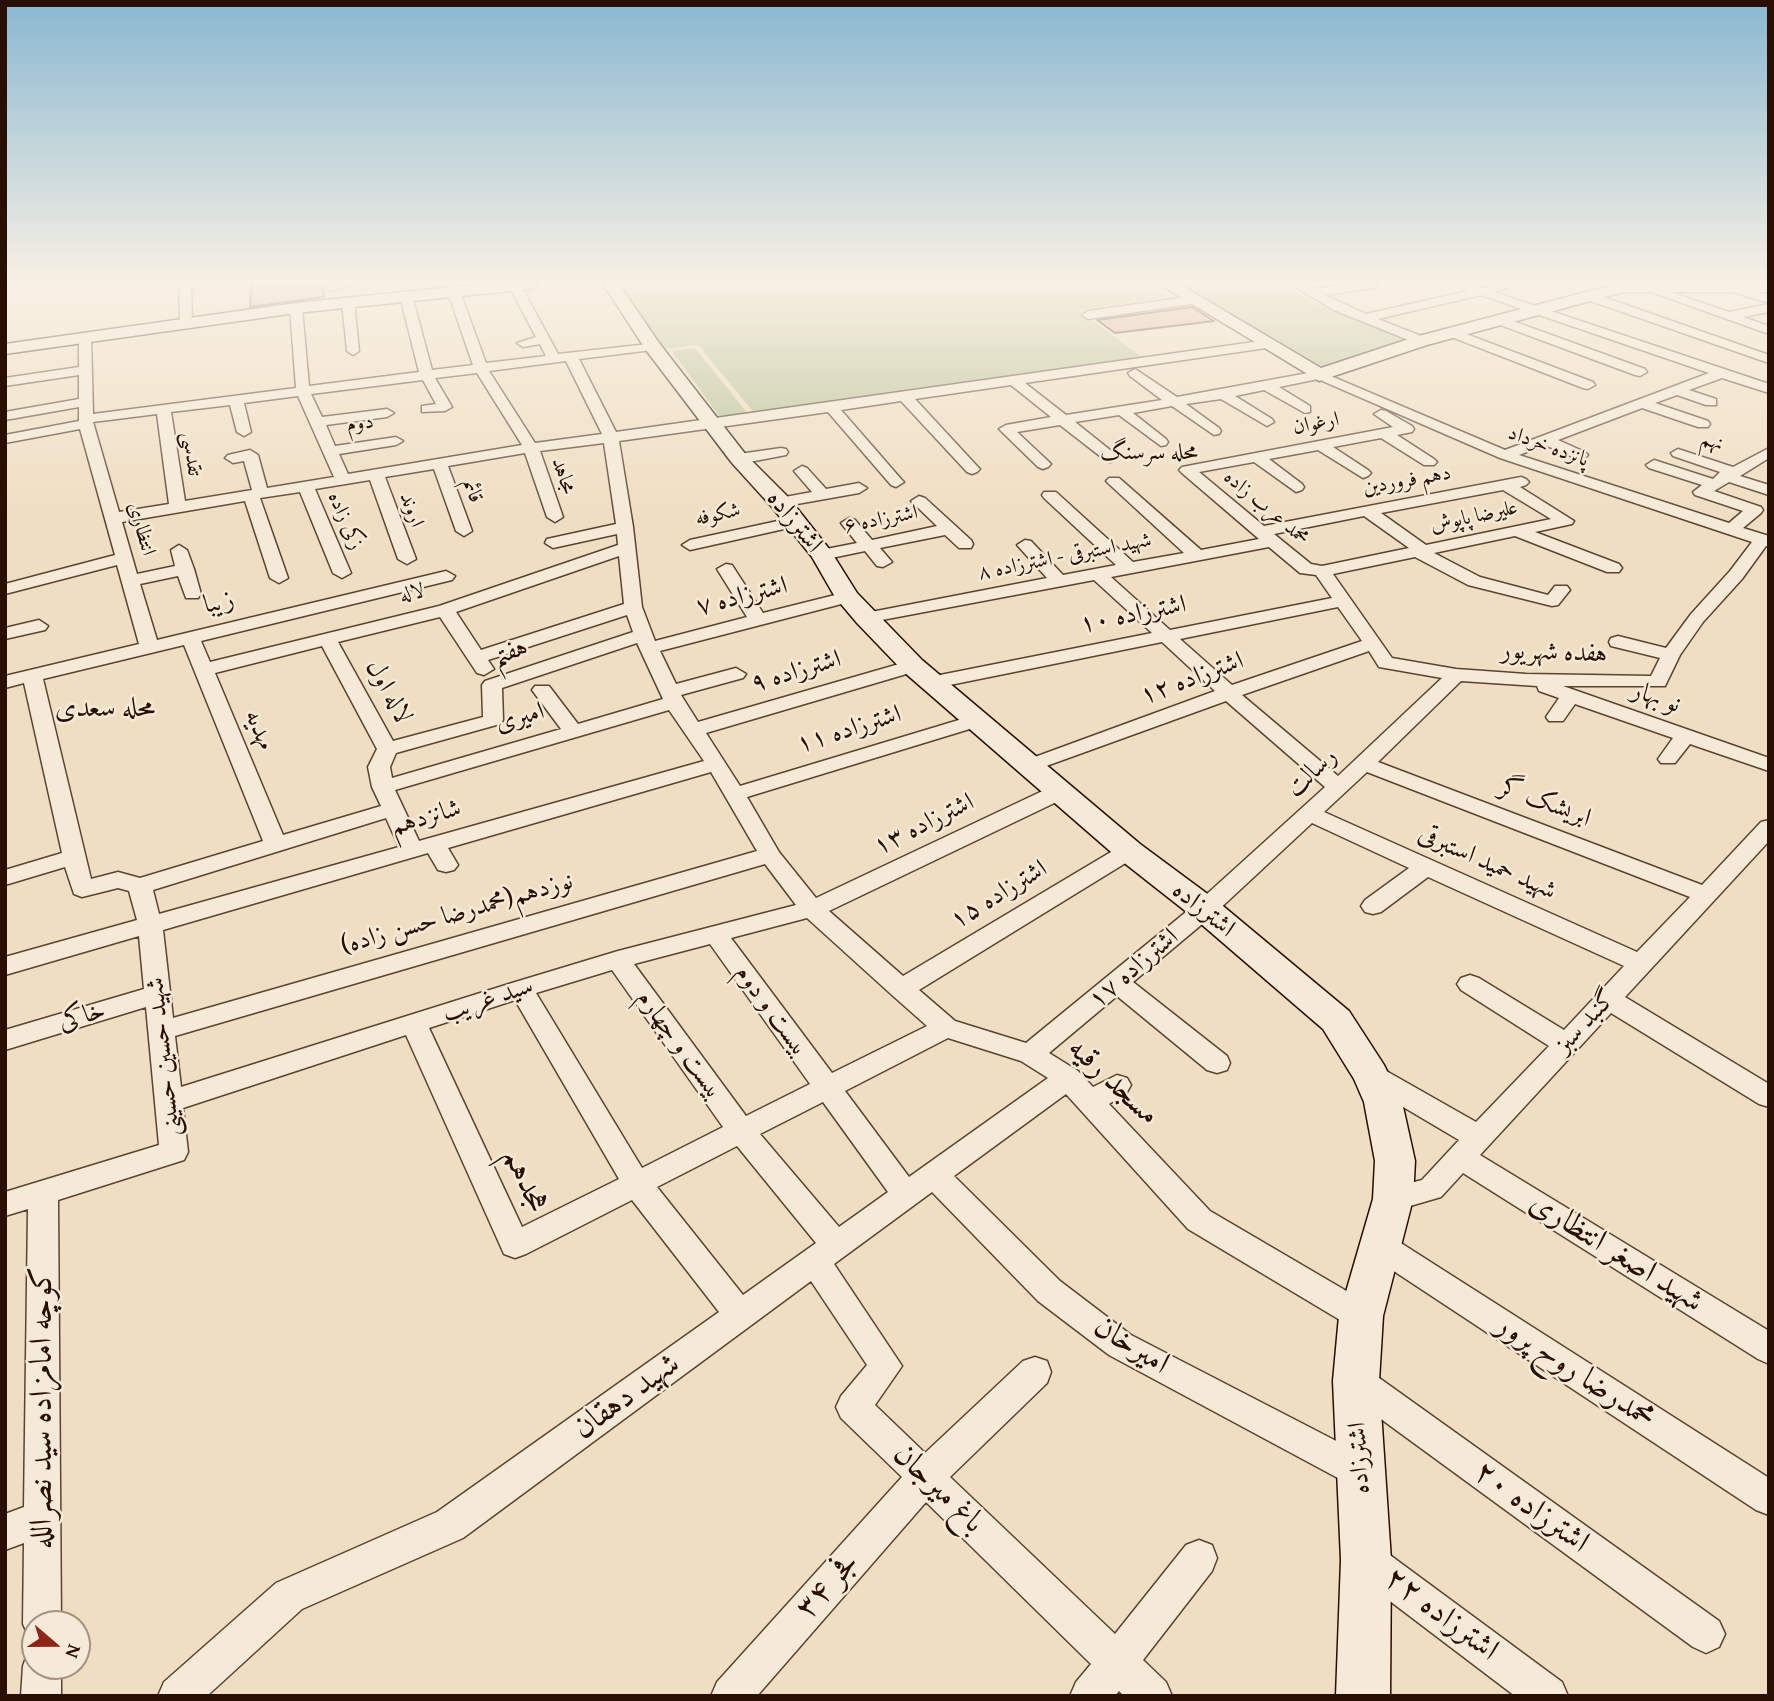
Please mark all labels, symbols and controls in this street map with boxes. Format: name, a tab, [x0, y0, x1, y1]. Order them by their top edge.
street label: ارغوان	[1291, 407, 1341, 441]
street label: دوم	[345, 410, 375, 438]
street label: پانزده خرداد	[1504, 421, 1592, 473]
street label: نهم	[1698, 427, 1726, 457]
street label: تقدسی	[175, 430, 207, 478]
district label: محله سرسنگ	[1100, 439, 1198, 467]
street label: مجاهد	[545, 454, 581, 498]
street label: دهم فروردین	[1361, 461, 1453, 501]
street label: محمد عرب زاده	[1218, 465, 1314, 551]
street label: قائم	[456, 476, 488, 506]
street label: اشترزاده	[759, 484, 829, 560]
street label: زکی زاده	[322, 488, 368, 554]
street label: اروند	[393, 489, 429, 531]
street label: علیرضا پاپوش	[1428, 495, 1520, 539]
street label: شکوفه	[693, 498, 743, 532]
street label: انتظاری	[121, 499, 161, 559]
street label: اشترزاده ۶	[842, 500, 920, 540]
street label: شهید استبرقی - اشترزاده ۸	[976, 528, 1154, 586]
street label: اشترزاده ۷	[693, 571, 791, 623]
street label: لاله	[397, 579, 427, 609]
street label: زیبا	[201, 584, 237, 622]
street label: اشترزاده ۱۰	[1077, 589, 1189, 641]
street label: هفتم	[487, 632, 533, 674]
street label: هفده شهریور	[1500, 636, 1608, 670]
street label: اشترزاده ۹	[747, 644, 845, 700]
street label: اشترزاده ۱۲	[1136, 646, 1248, 712]
street label: لاله اول	[358, 655, 418, 729]
street label: نو بهار	[1627, 675, 1685, 721]
district label: محله سعدی	[55, 692, 155, 726]
street label: امیری	[492, 696, 548, 740]
street label: اشترزاده ۱۱	[793, 699, 905, 761]
street label: مهدیه	[237, 705, 281, 755]
street label: رسالت	[1280, 742, 1344, 804]
street label: ابریشک گر	[1495, 771, 1595, 835]
street label: اشترزاده ۱۳	[869, 787, 979, 863]
street label: شانزدهم	[387, 793, 465, 843]
street label: شهید حمید استبرقی	[1413, 819, 1561, 907]
street label: اشترزاده ۱۵	[945, 854, 1053, 936]
street label: نوزدهم(محمدرضا حسن زاده)	[337, 866, 577, 962]
street label: اشترزاده	[1165, 875, 1241, 945]
street label: اشترزاده ۱۷	[1083, 922, 1185, 1016]
street label: بیست و دوم	[727, 959, 815, 1063]
street label: سید غریب	[439, 971, 537, 1029]
street label: شهید حسین حسینی	[140, 976, 188, 1138]
street label: گنبد سبز	[1548, 983, 1624, 1061]
street label: بیست و چهارم	[629, 984, 729, 1106]
street label: خاکی	[55, 995, 109, 1039]
street label: مسجد رقیه	[1059, 1030, 1167, 1134]
street label: هجدهم	[493, 1143, 557, 1219]
street label: شهید اصغر انتظاری	[1522, 1184, 1710, 1322]
street label: کوچه امامزاده سید نصرالله	[24, 1267, 62, 1549]
street label: محمدرضا روح پرور	[1488, 1306, 1662, 1438]
street label: امیرخان	[1086, 1308, 1176, 1384]
street label: شهید دهقان	[566, 1346, 688, 1448]
street label: اشترزاده	[1343, 1421, 1377, 1495]
street label: باغ میرجان	[884, 1436, 992, 1542]
street label: اشترزاده ۲۰	[1466, 1453, 1596, 1563]
street label: فجر ۳۴	[788, 1545, 868, 1627]
street label: اشترزاده ۲۲	[1376, 1560, 1506, 1670]
north arrow	[21, 1610, 91, 1680]
text: N	[59, 1641, 89, 1662]

